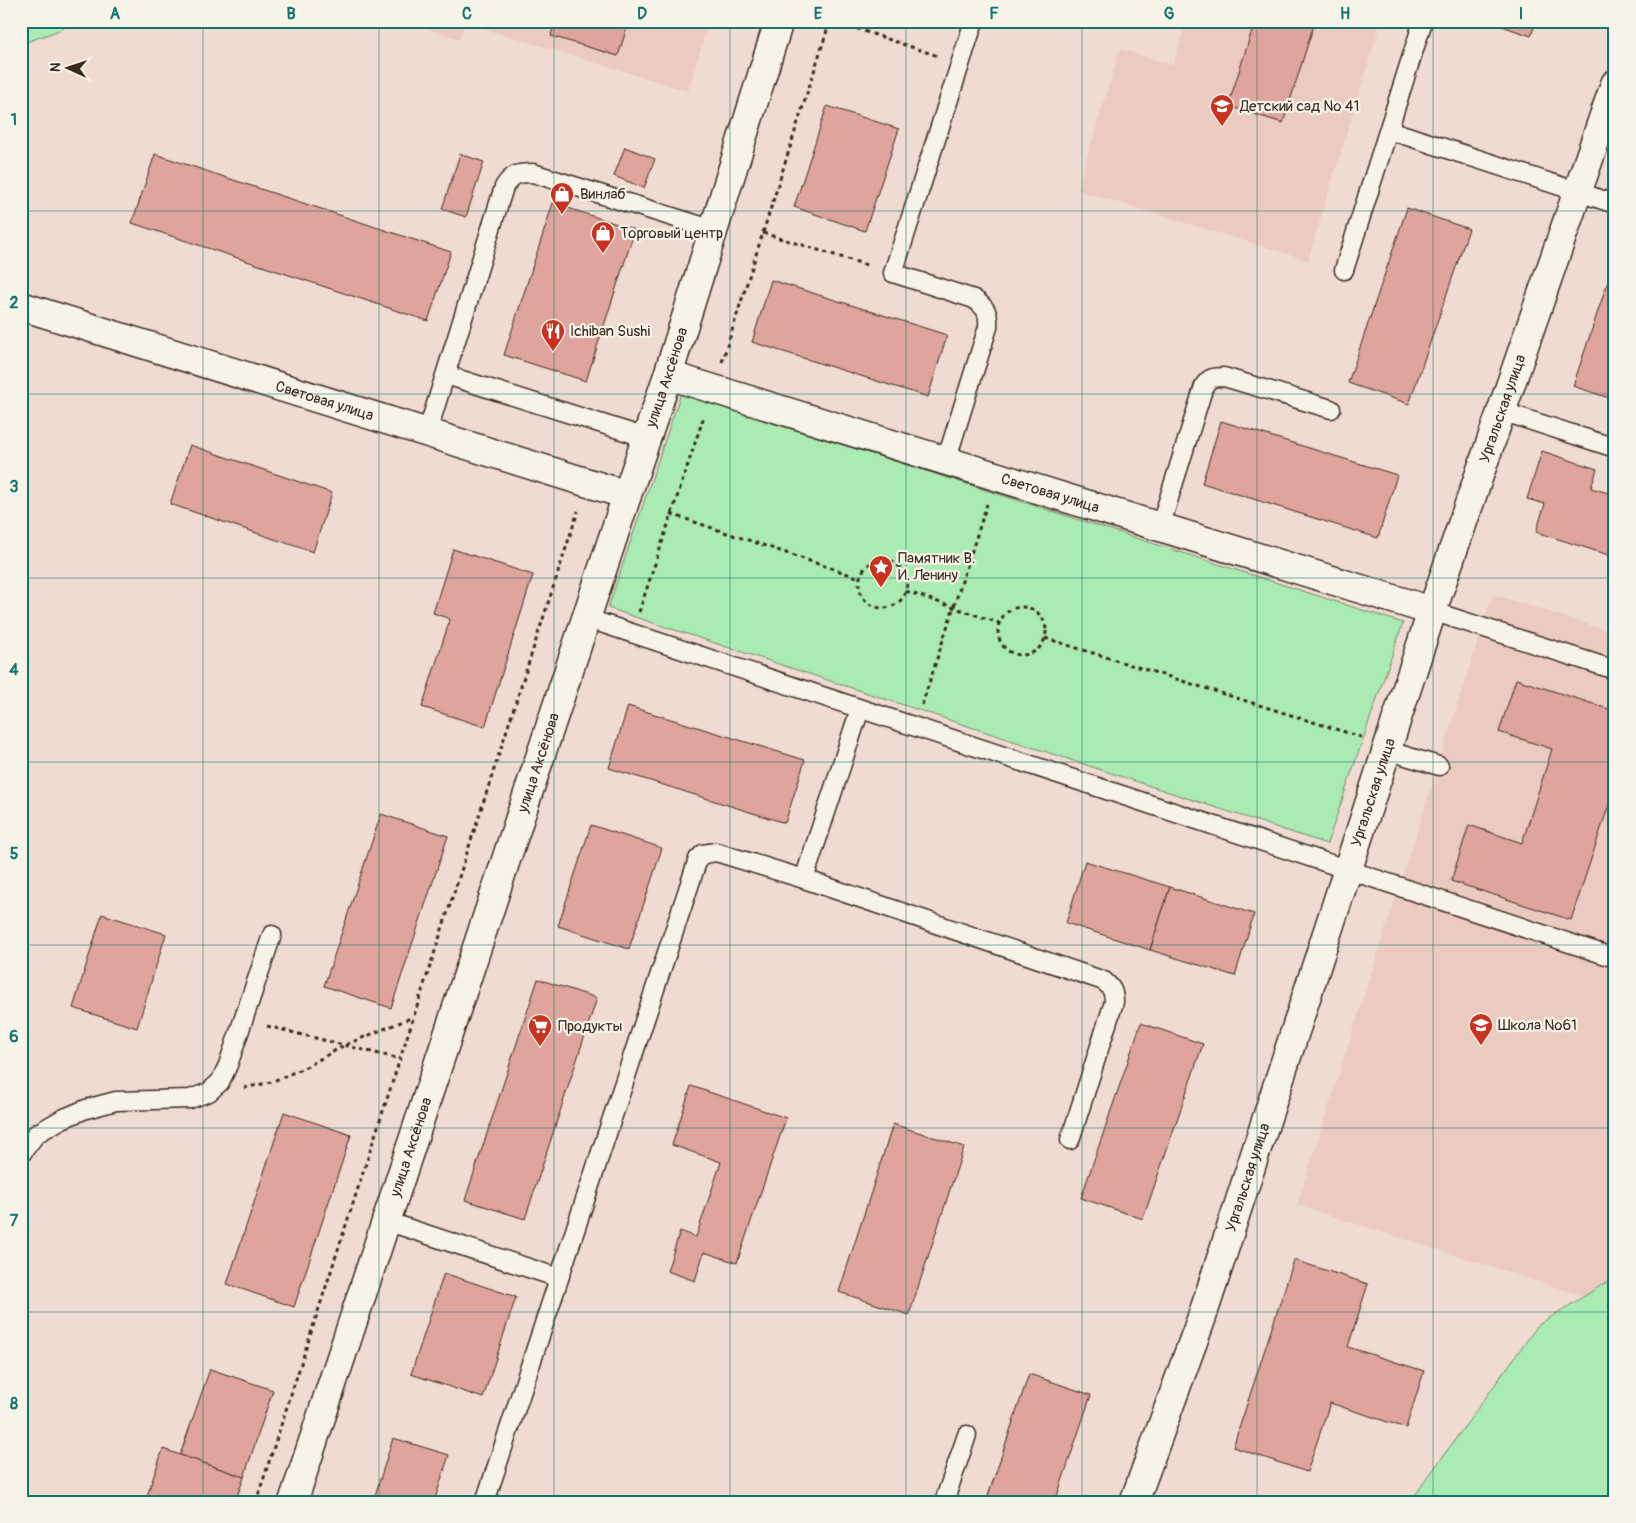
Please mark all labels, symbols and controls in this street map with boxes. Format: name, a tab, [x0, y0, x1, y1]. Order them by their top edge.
text: A	[110, 4, 121, 24]
text: B	[286, 4, 296, 24]
text: C	[462, 4, 472, 24]
text: D	[637, 4, 647, 24]
text: E	[814, 4, 823, 24]
text: F	[989, 4, 999, 24]
text: G	[1164, 4, 1175, 24]
text: H	[1340, 4, 1350, 24]
text: I	[1519, 4, 1523, 24]
north arrow	[42, 42, 92, 92]
text: N	[47, 62, 64, 73]
school or university icon: Детский сад № 41	[1209, 93, 1235, 127]
place label: Детский сад № 41	[1239, 97, 1359, 116]
text: 1	[11, 110, 17, 130]
shop icon: Винлаб	[549, 181, 575, 215]
place label: Винлаб	[580, 185, 626, 204]
shop icon: Торговый центр	[590, 220, 616, 254]
place label: Торговый центр	[620, 224, 723, 243]
text: 2	[10, 293, 19, 313]
restaurant icon: Ichiban Sushi	[540, 318, 566, 352]
place label: Ichiban Sushi	[570, 322, 650, 341]
street label: улица Аксёнова	[642, 325, 692, 431]
street label: Ургальская улица	[1475, 352, 1530, 465]
street label: Световая улица	[273, 377, 376, 425]
street label: Световая улица	[999, 469, 1101, 518]
text: 3	[10, 477, 19, 497]
place label: Памятник В. И. Ленину	[898, 549, 975, 585]
place icon: Памятник В. И. Ленину	[868, 554, 894, 588]
text: 4	[9, 660, 19, 680]
street label: улица Аксёнова	[513, 710, 564, 816]
street label: Ургальская улица	[1347, 736, 1400, 849]
text: 5	[10, 844, 19, 864]
school or university icon: Школа №61	[1468, 1012, 1494, 1046]
supermarket icon: Продукты	[527, 1013, 553, 1047]
place label: Школа №61	[1498, 1016, 1577, 1035]
place label: Продукты	[558, 1017, 622, 1036]
text: 6	[9, 1027, 19, 1047]
street label: улица Аксёнова	[386, 1095, 437, 1200]
street label: Ургальская улица	[1221, 1121, 1275, 1234]
text: 7	[10, 1211, 19, 1231]
text: 8	[10, 1394, 18, 1414]

